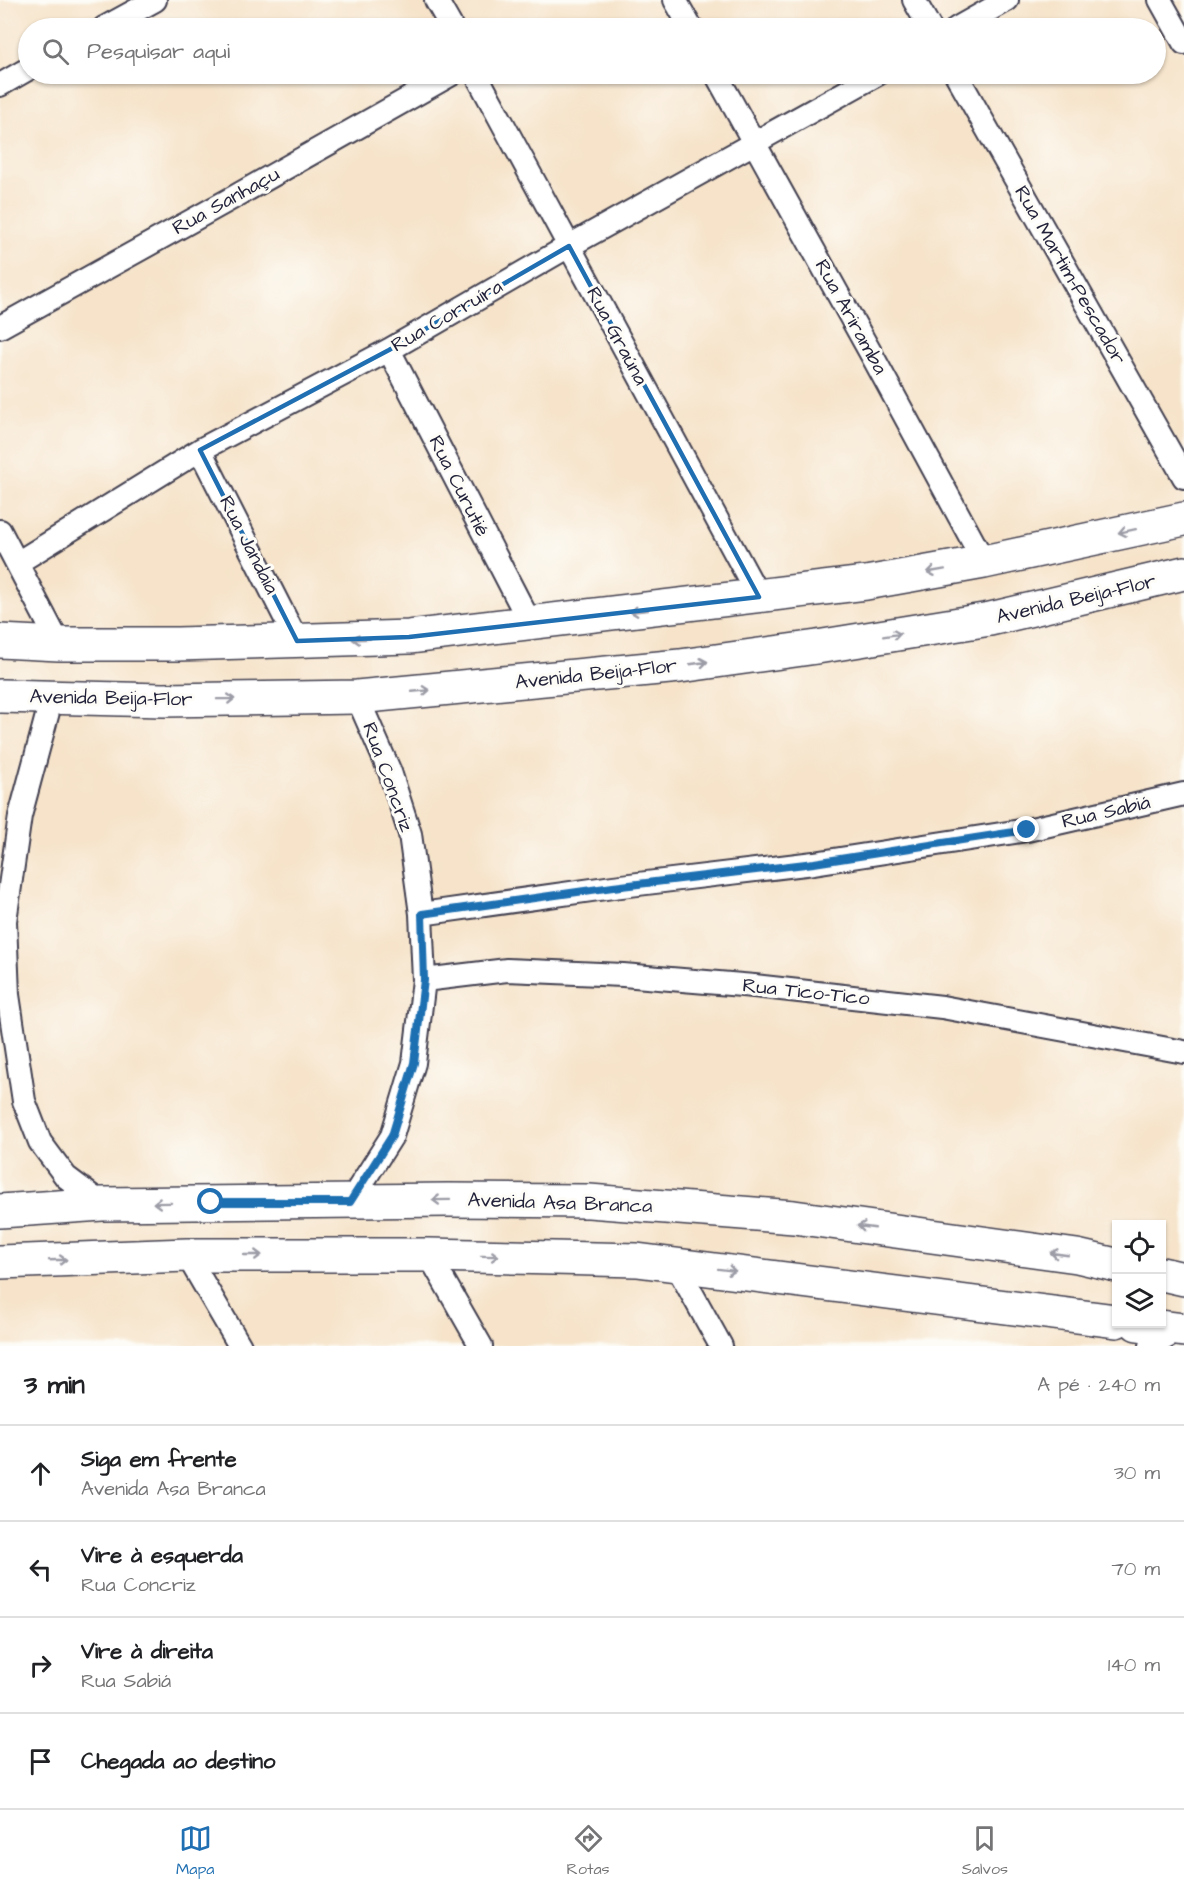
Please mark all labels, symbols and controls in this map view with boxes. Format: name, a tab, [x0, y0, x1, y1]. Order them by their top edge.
search box	[18, 18, 1166, 84]
icon: search	[39, 35, 72, 68]
text: Pesquisar aqui	[87, 36, 230, 67]
street label: Rua Sanhaçu	[167, 160, 285, 242]
street label: Rua Martim-Pescador	[1007, 180, 1133, 370]
street label: Rua Ariramba	[808, 254, 894, 380]
street label: Rua Corruíra	[386, 273, 508, 359]
street label: Rua Graúna	[579, 282, 655, 390]
street label: Rua Curutié	[422, 431, 497, 542]
street label: Rua Jandaia	[212, 491, 286, 599]
one-way arrow	[1118, 526, 1137, 538]
one-way arrow	[927, 566, 946, 577]
street label: Avenida Beija-Flor	[994, 567, 1158, 631]
one-way arrow	[629, 606, 649, 617]
one-way arrow	[881, 629, 901, 640]
one-way arrow	[352, 633, 372, 644]
street label: Avenida Beija-Flor	[514, 652, 678, 696]
one-way arrow	[688, 658, 708, 669]
street label: Avenida Beija-Flor	[29, 683, 193, 713]
one-way arrow	[411, 685, 431, 696]
one-way arrow	[216, 693, 236, 705]
street label: Rua Concriz	[355, 718, 421, 836]
street label: Rua Sabiá	[1059, 788, 1153, 836]
route end	[1013, 816, 1039, 842]
street label: Rua Tico-Tico	[741, 971, 871, 1013]
street label: Avenida Asa Branca	[467, 1186, 653, 1220]
route start	[197, 1188, 223, 1214]
one-way arrow	[432, 1194, 452, 1206]
one-way arrow	[153, 1197, 173, 1209]
map controls	[1112, 1220, 1166, 1328]
button: locate	[1112, 1220, 1166, 1274]
one-way arrow	[856, 1222, 876, 1233]
one-way arrow	[1050, 1248, 1069, 1259]
one-way arrow	[243, 1249, 263, 1261]
one-way arrow	[480, 1251, 500, 1262]
one-way arrow	[48, 1254, 68, 1265]
one-way arrow	[716, 1265, 736, 1276]
button: layers	[1112, 1274, 1166, 1328]
text: 3 min	[24, 1367, 85, 1403]
text: A pé · 240 m	[1037, 1371, 1160, 1399]
text: Siga em frente	[81, 1444, 237, 1475]
icon: ahead	[24, 1457, 57, 1490]
text: 30 m	[1114, 1459, 1160, 1487]
text: Avenida Asa Branca	[81, 1475, 266, 1503]
text: Vire à esquerda	[81, 1540, 243, 1571]
icon: left	[24, 1553, 57, 1586]
text: 70 m	[1112, 1555, 1160, 1583]
text: Rua Concriz	[81, 1571, 196, 1599]
text: Vire à direita	[81, 1636, 213, 1667]
icon: right	[24, 1649, 57, 1682]
text: 140 m	[1108, 1651, 1160, 1679]
text: Rua Sabiá	[81, 1667, 171, 1695]
icon: arrive	[24, 1745, 57, 1778]
text: Chegada ao destino	[81, 1746, 275, 1777]
tab: Mapa	[176, 1822, 214, 1880]
tab: Rotas	[567, 1822, 610, 1880]
tab: Salvos	[962, 1822, 1008, 1880]

